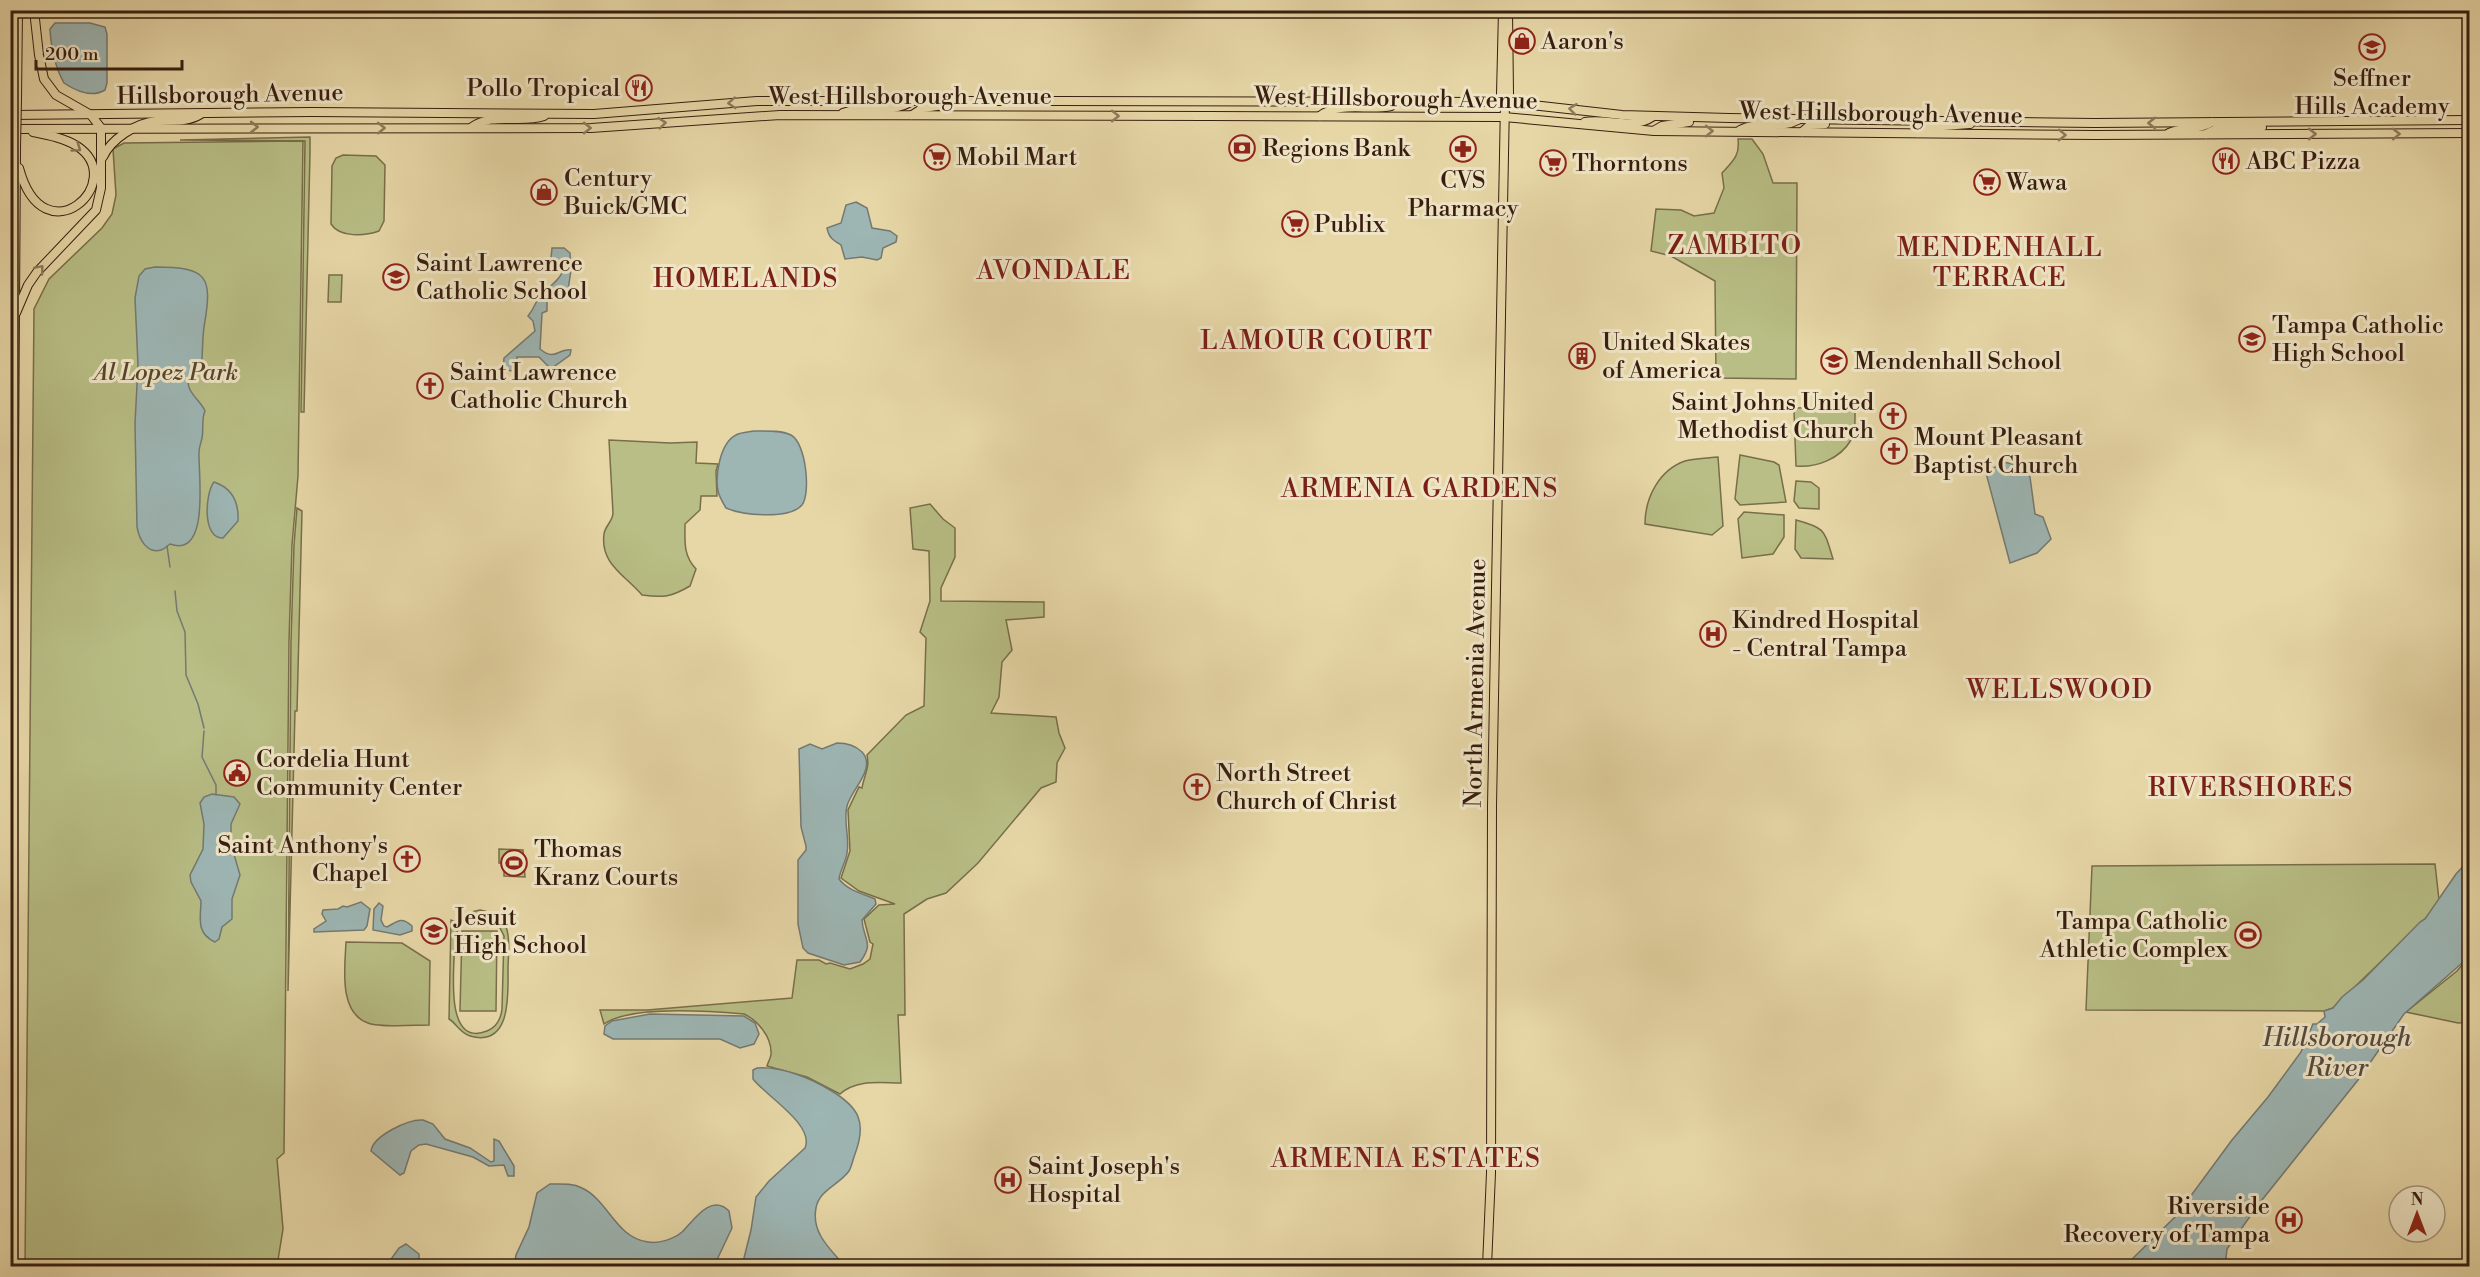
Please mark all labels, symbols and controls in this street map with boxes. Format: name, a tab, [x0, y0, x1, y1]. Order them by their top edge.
shop icon: Aaron's	[1507, 26, 1537, 56]
place label: Aaron's	[1540, 27, 1624, 57]
school or university icon: Seffner Hills Academy	[2357, 32, 2387, 62]
scale bar	[36, 33, 182, 71]
text: 200 m	[45, 43, 99, 66]
place label: Seffner Hills Academy	[2294, 64, 2450, 122]
restaurant icon: Pollo Tropical	[624, 73, 654, 103]
place label: Pollo Tropical	[466, 74, 620, 104]
street label: Hillsborough Avenue	[116, 78, 344, 112]
street label: West Hillsborough Avenue	[767, 82, 1052, 112]
street label: West Hillsborough Avenue	[1253, 82, 1538, 116]
one-way arrow	[728, 96, 737, 109]
street label: West Hillsborough Avenue	[1738, 97, 2023, 131]
one-way arrow	[1568, 103, 1577, 116]
one-way arrow	[1110, 110, 1119, 122]
one-way arrow	[2148, 117, 2157, 129]
one-way arrow	[657, 118, 666, 130]
one-way arrow	[249, 121, 258, 134]
one-way arrow	[376, 122, 385, 134]
one-way arrow	[583, 122, 592, 134]
one-way arrow	[1705, 125, 1714, 137]
one-way arrow	[2308, 128, 2317, 140]
one-way arrow	[2391, 128, 2400, 140]
one-way arrow	[2057, 129, 2066, 141]
bank icon: Regions Bank	[1227, 133, 1257, 163]
place label: Regions Bank	[1262, 134, 1411, 164]
pharmacy icon: CVS Pharmacy	[1448, 134, 1478, 164]
one-way arrow	[71, 141, 82, 152]
supermarket icon: Mobil Mart	[922, 142, 952, 172]
place label: Mobil Mart	[956, 143, 1078, 173]
restaurant icon: ABC Pizza	[2211, 146, 2241, 176]
place label: ABC Pizza	[2245, 147, 2361, 177]
supermarket icon: Thorntons	[1538, 148, 1568, 178]
place label: Thorntons	[1572, 149, 1688, 179]
place label: Century Buick/GMC	[563, 164, 687, 222]
place label: CVS Pharmacy	[1408, 166, 1519, 224]
supermarket icon: Wawa	[1972, 167, 2002, 197]
place label: Wawa	[2005, 168, 2068, 198]
shop icon: Century Buick/GMC	[529, 177, 559, 207]
supermarket icon: Publix	[1280, 209, 1310, 239]
place label: Publix	[1314, 210, 1386, 240]
district label: ZAMBITO	[1667, 230, 1803, 262]
district label: MENDENHALL TERRACE	[1897, 232, 2103, 294]
place label: Saint Lawrence Catholic School	[416, 249, 587, 307]
district label: AVONDALE	[976, 255, 1131, 287]
school or university icon: Saint Lawrence Catholic School	[381, 262, 411, 292]
district label: HOMELANDS	[653, 263, 839, 295]
one-way arrow	[33, 265, 44, 276]
place label: Tampa Catholic High School	[2272, 311, 2444, 369]
school or university icon: Tampa Catholic High School	[2237, 324, 2267, 354]
district label: LAMOUR COURT	[1200, 325, 1434, 357]
place label: United Skates of America	[1602, 328, 1750, 386]
building icon: United Skates of America	[1567, 341, 1597, 371]
school or university icon: Mendenhall School	[1819, 346, 1849, 376]
place label: Mendenhall School	[1854, 347, 2061, 377]
park label: Al Lopez Park	[91, 358, 238, 388]
place label: Saint Lawrence Catholic Church	[450, 358, 628, 416]
church icon: Saint Lawrence Catholic Church	[415, 371, 445, 401]
place label: Saint Johns United Methodist Church	[1671, 388, 1874, 446]
church icon: Saint Johns United Methodist Church	[1878, 401, 1908, 431]
place label: Mount Pleasant Baptist Church	[1913, 423, 2084, 481]
church icon: Mount Pleasant Baptist Church	[1879, 436, 1909, 466]
district label: ARMENIA GARDENS	[1280, 473, 1559, 505]
street label: North Armenia Avenue	[1459, 558, 1493, 808]
place label: Kindred Hospital - Central Tampa	[1732, 606, 1919, 664]
hospital icon: Kindred Hospital - Central Tampa	[1698, 619, 1728, 649]
district label: WELLSWOOD	[1966, 674, 2153, 706]
place label: Cordelia Hunt Community Center	[256, 745, 462, 803]
public building icon: Cordelia Hunt Community Center	[222, 758, 252, 788]
place label: North Street Church of Christ	[1216, 759, 1398, 817]
church icon: North Street Church of Christ	[1182, 772, 1212, 802]
district label: RIVERSHORES	[2148, 772, 2354, 804]
place label: Saint Anthony's Chapel	[217, 831, 388, 889]
place label: Thomas Kranz Courts	[534, 835, 678, 893]
church icon: Saint Anthony's Chapel	[392, 844, 422, 874]
sports icon: Thomas Kranz Courts	[499, 848, 529, 878]
place label: Jesuit High School	[453, 903, 587, 961]
place label: Tampa Catholic Athletic Complex	[2039, 907, 2229, 965]
school or university icon: Jesuit High School	[419, 916, 449, 946]
sports icon: Tampa Catholic Athletic Complex	[2233, 920, 2263, 950]
water label: Hillsborough River	[2262, 1022, 2412, 1084]
district label: ARMENIA ESTATES	[1270, 1143, 1541, 1175]
place label: Saint Joseph's Hospital	[1028, 1152, 1180, 1210]
hospital icon: Saint Joseph's Hospital	[993, 1165, 1023, 1195]
north arrow	[2387, 1184, 2447, 1244]
text: N	[2411, 1190, 2424, 1210]
place label: Riverside Recovery of Tampa	[2064, 1192, 2271, 1250]
hospital icon: Riverside Recovery of Tampa	[2274, 1205, 2304, 1235]

